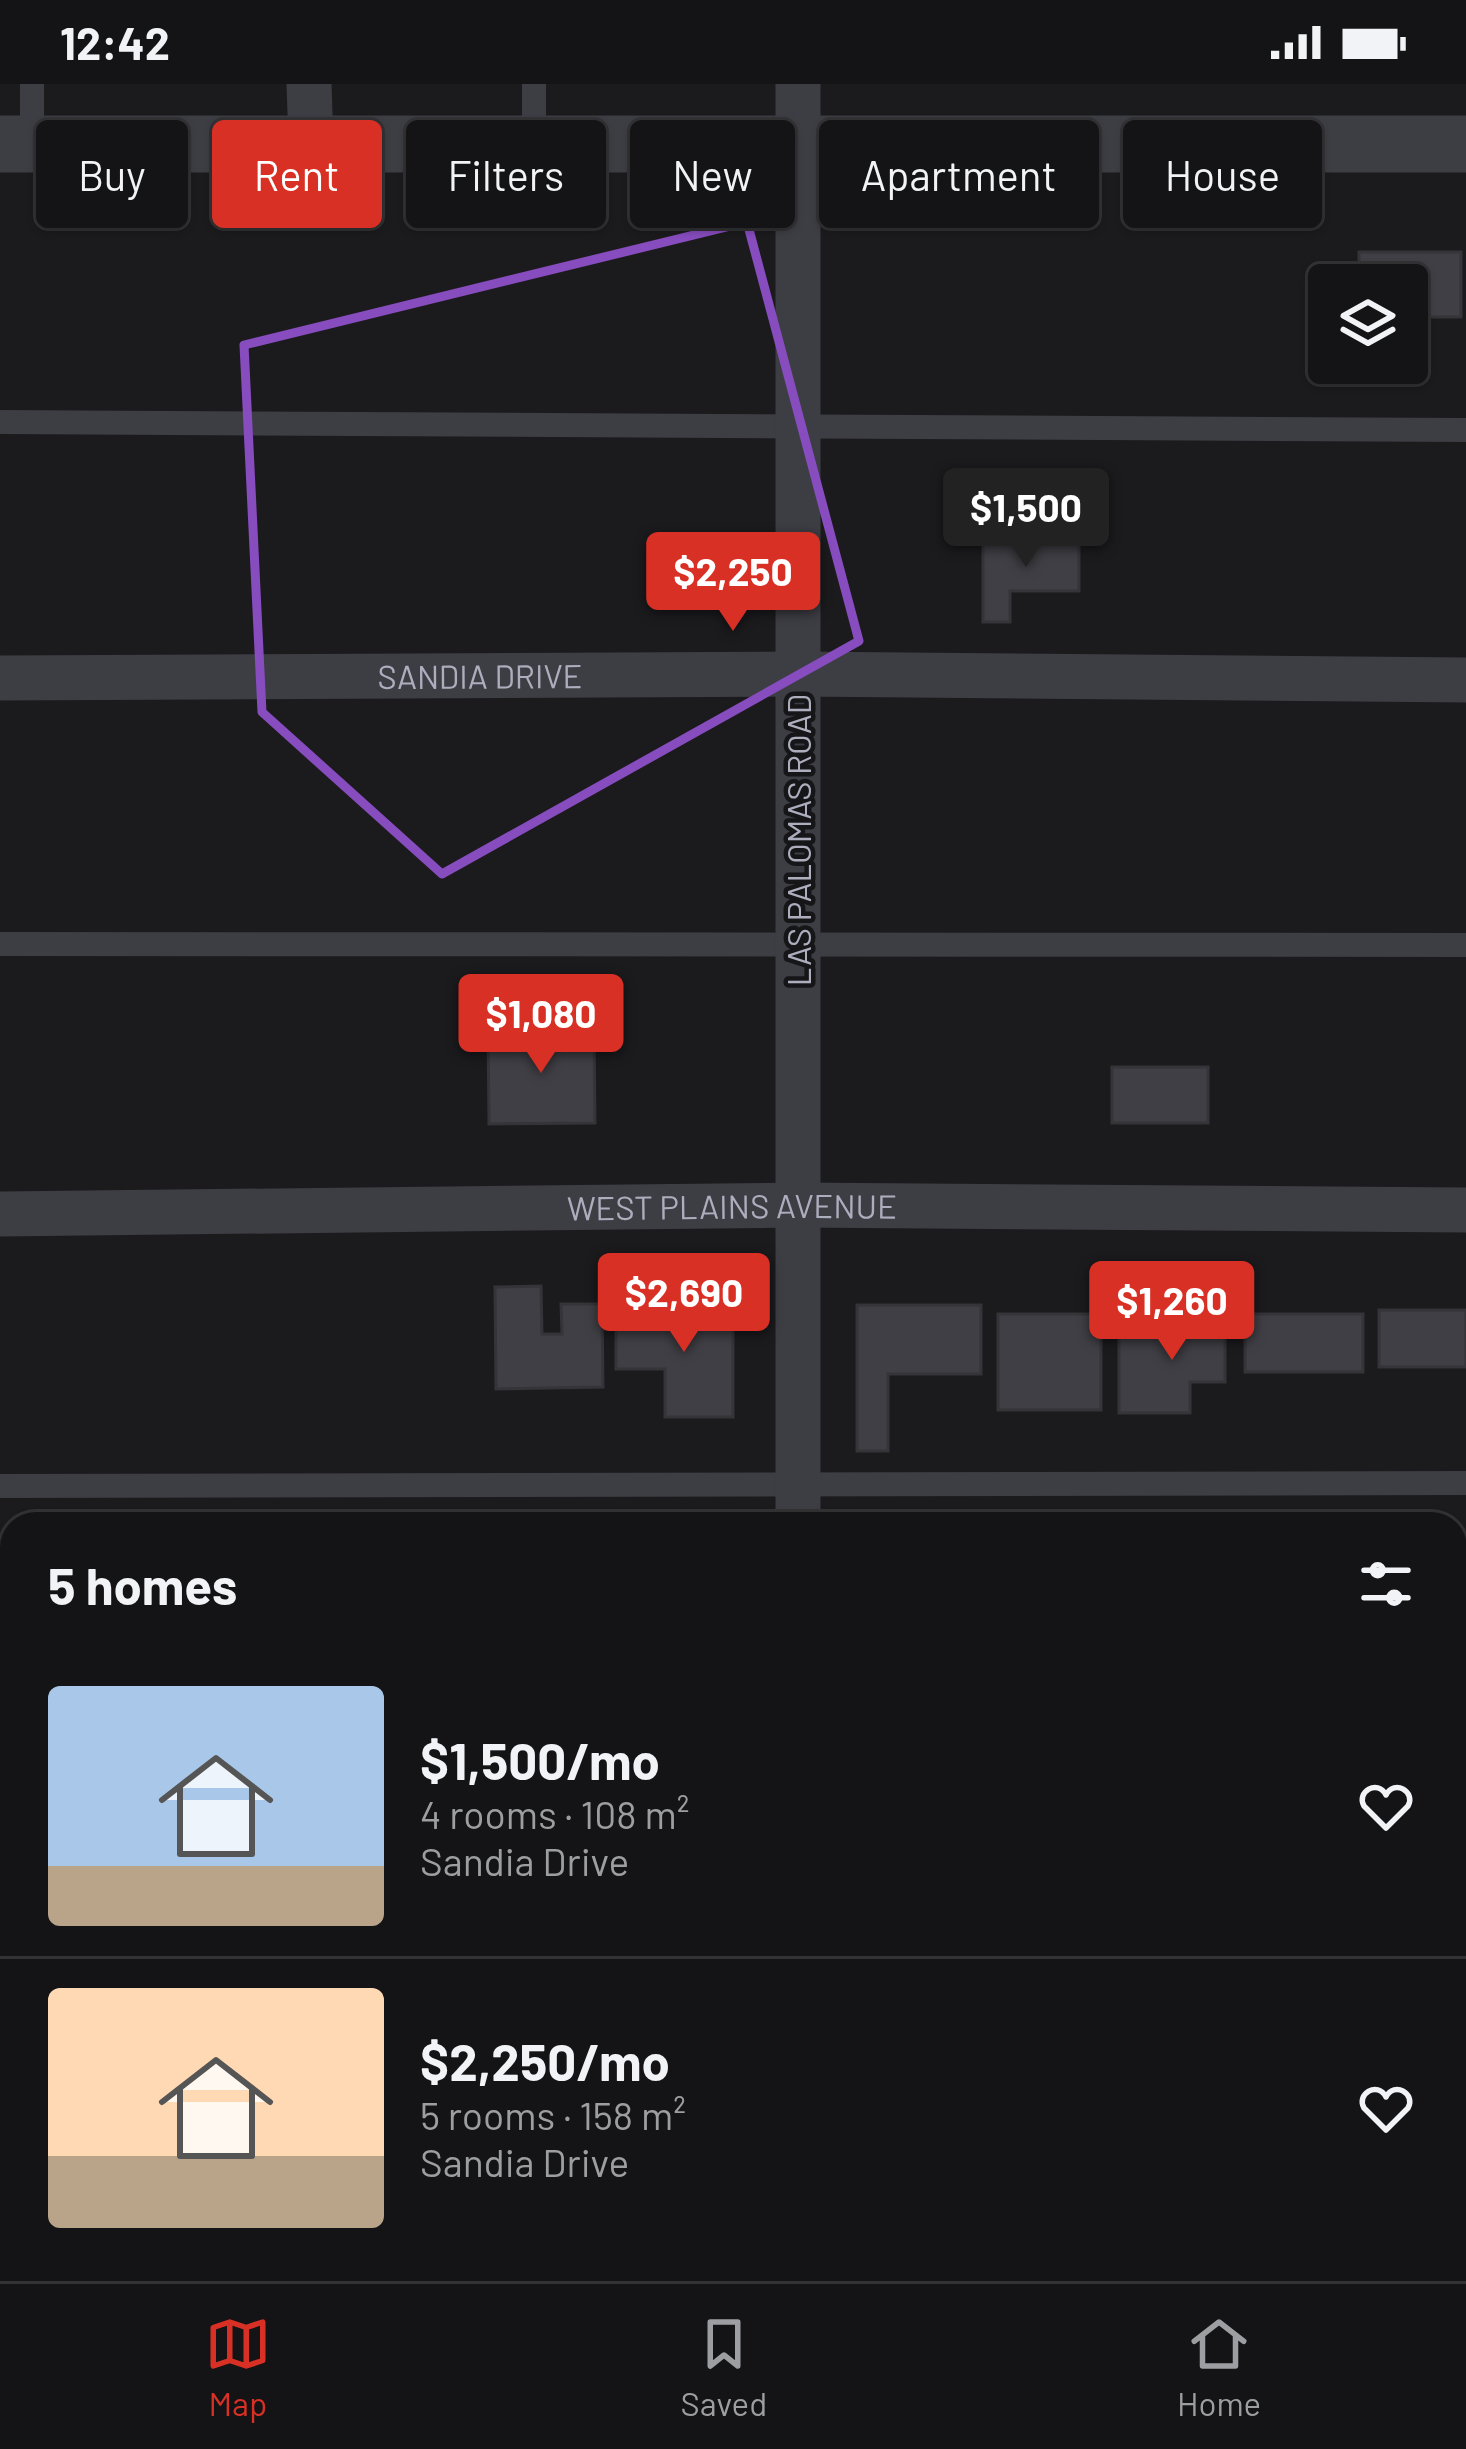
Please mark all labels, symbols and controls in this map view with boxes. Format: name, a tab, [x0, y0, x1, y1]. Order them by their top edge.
text: 12:42	[60, 15, 170, 69]
chip: Buy	[36, 120, 188, 228]
chip: Rent	[212, 120, 382, 228]
chip: Filters	[406, 120, 606, 228]
chip: New	[630, 120, 795, 228]
chip: Apartment	[819, 120, 1099, 228]
chip: House	[1123, 120, 1322, 228]
map controls	[1308, 264, 1428, 384]
button: layers	[1308, 264, 1428, 384]
pin: $1,500	[928, 468, 1124, 570]
text: $1,500	[970, 483, 1082, 530]
pin: $2,250	[635, 532, 831, 634]
text: $2,250	[673, 547, 793, 594]
street label: SANDIA DRIVE	[377, 655, 583, 696]
street label: LAS PALOMAS ROAD	[778, 694, 818, 986]
pin: $1,080	[443, 974, 639, 1076]
text: $1,080	[486, 989, 597, 1036]
street label: WEST PLAINS AVENUE	[567, 1185, 897, 1228]
pin: $2,690	[586, 1253, 782, 1355]
pin: $1,260	[1074, 1261, 1270, 1363]
text: $2,690	[625, 1268, 743, 1315]
text: $1,260	[1116, 1276, 1228, 1323]
icon: filters	[1353, 1551, 1419, 1617]
text: 5 homes	[48, 1554, 237, 1615]
text: $1,500/mo	[420, 1729, 660, 1790]
icon: home	[144, 1734, 288, 1878]
icon: heart	[1353, 1773, 1419, 1839]
text: 4 rooms · 108 m²	[420, 1790, 689, 1837]
text: Sandia Drive	[420, 1837, 629, 1884]
text: $2,250/mo	[420, 2030, 670, 2091]
icon: home	[144, 2036, 288, 2180]
icon: heart	[1353, 2075, 1419, 2141]
text: 5 rooms · 158 m²	[420, 2091, 686, 2138]
text: Sandia Drive	[420, 2138, 629, 2185]
tab: Map	[205, 2311, 271, 2423]
tab: Saved	[681, 2311, 767, 2423]
tab: Home	[1177, 2311, 1261, 2423]

